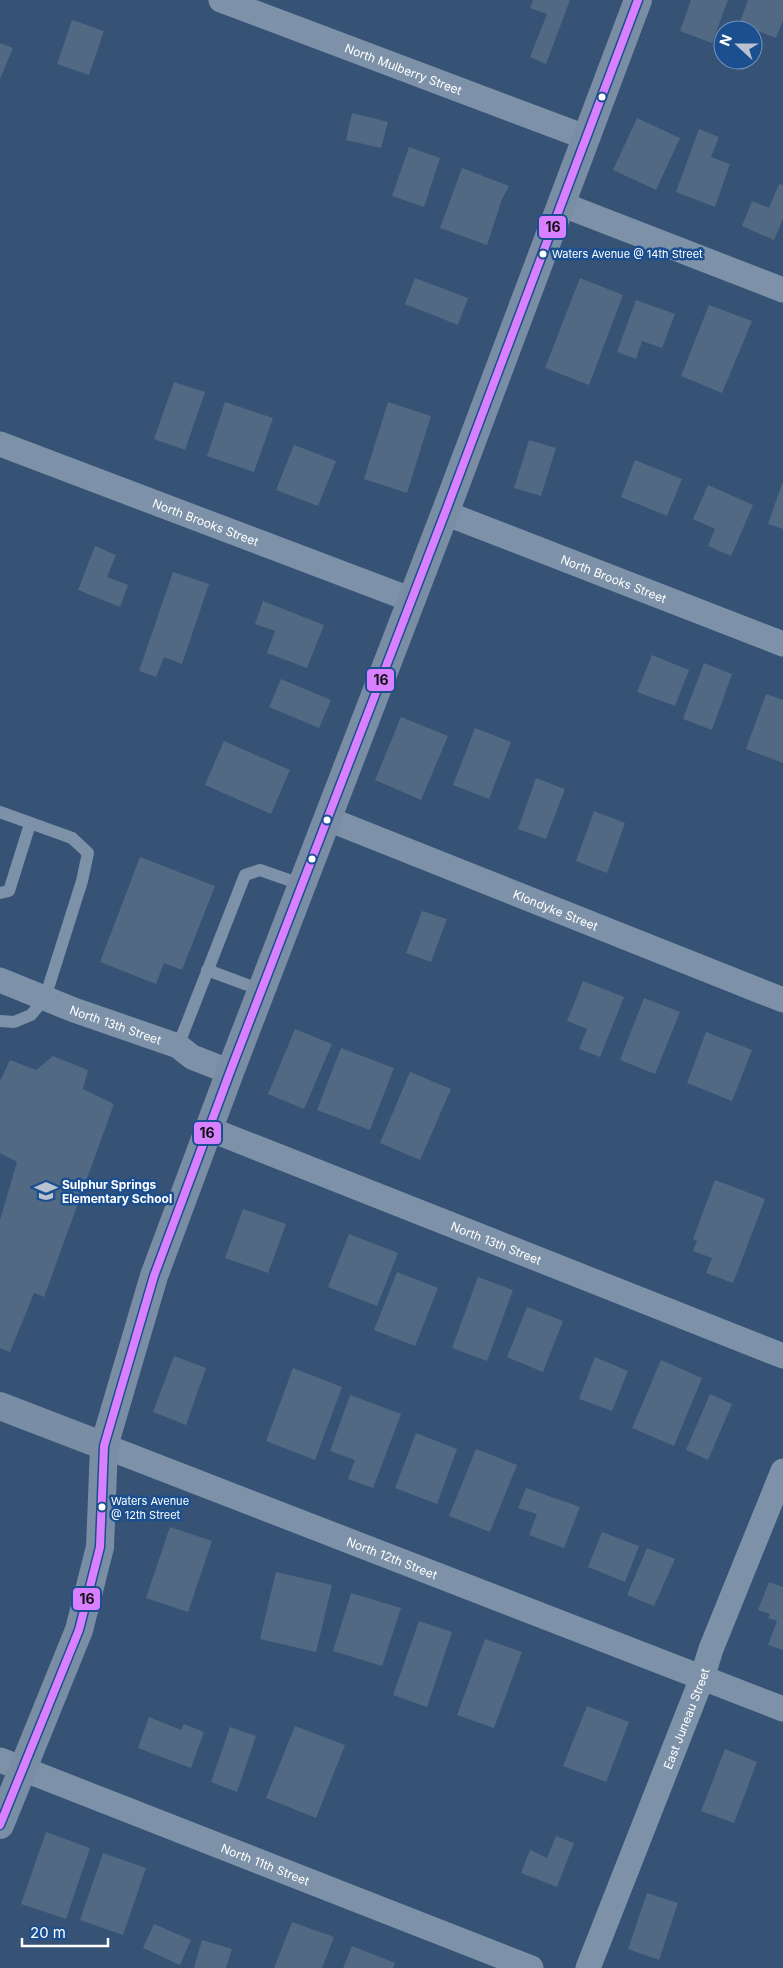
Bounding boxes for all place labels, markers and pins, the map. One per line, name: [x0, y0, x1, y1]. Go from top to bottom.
unlabelled marker: [597, 92, 607, 102]
place label: Waters Avenue @ 14th Street: [552, 247, 703, 261]
marker: Waters Avenue @ 14th Street: [538, 249, 548, 259]
unlabelled marker: [322, 815, 332, 825]
unlabelled marker: [307, 854, 317, 864]
place label: Sulphur Springs Elementary School: [62, 1177, 172, 1206]
school or university icon: Sulphur Springs Elementary School: [33, 1178, 59, 1204]
place label: Waters Avenue @ 12th Street: [111, 1494, 189, 1522]
marker: Waters Avenue @ 12th Street: [97, 1502, 107, 1512]

